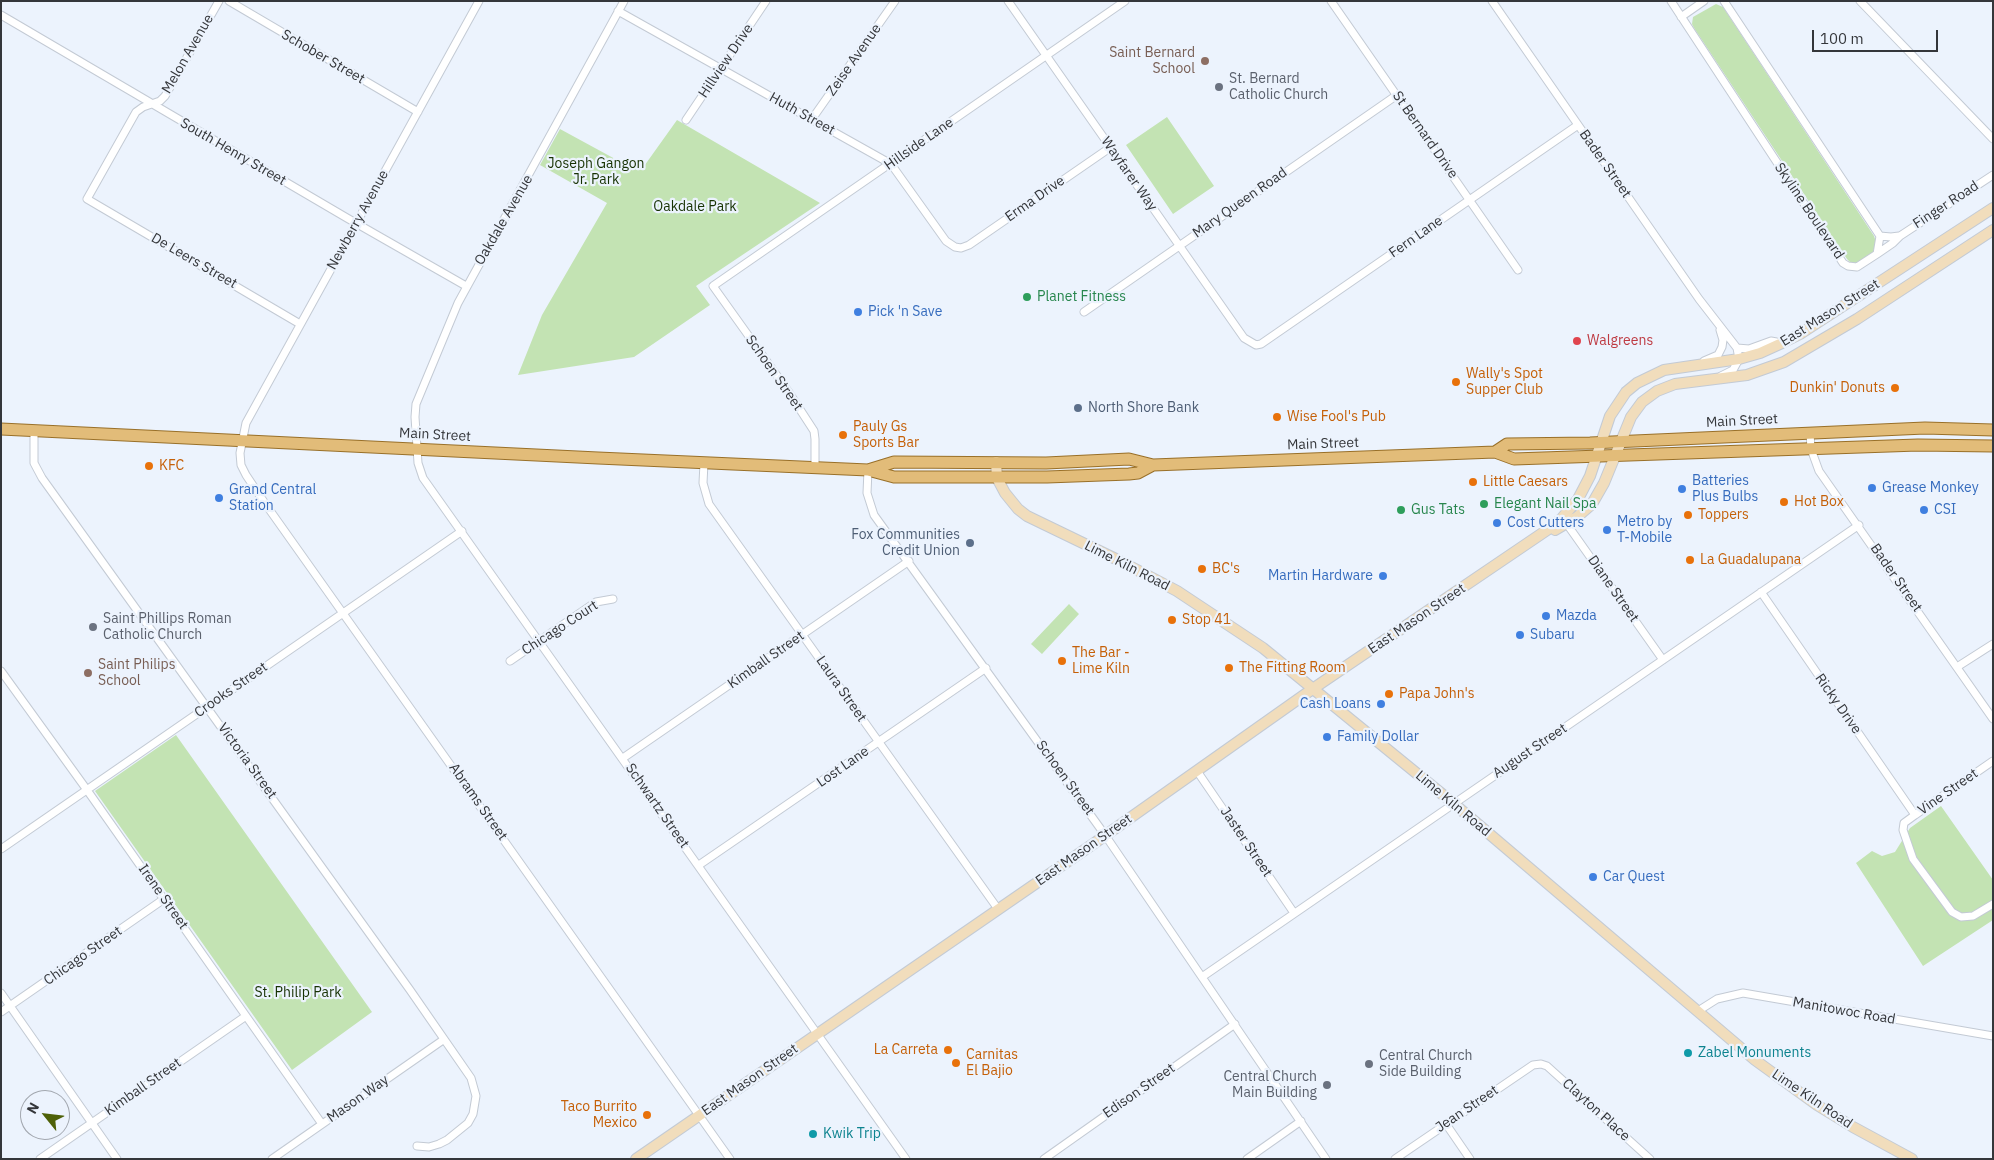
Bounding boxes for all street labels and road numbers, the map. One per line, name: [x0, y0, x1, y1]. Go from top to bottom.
street label: Melon Avenue: [159, 11, 217, 97]
street label: Hillview Drive: [695, 21, 757, 101]
street label: Zeise Avenue: [823, 21, 885, 99]
street label: Schober Street: [278, 26, 368, 88]
street label: St Bernard Drive: [1389, 88, 1461, 182]
street label: Huth Street: [766, 89, 838, 139]
street label: Hillside Lane: [881, 114, 957, 174]
street label: South Henry Street: [177, 115, 289, 189]
street label: Bader Street: [1575, 127, 1635, 201]
street label: Wayfarer Way: [1097, 134, 1161, 214]
street label: Skyline Boulevard: [1771, 160, 1847, 262]
street label: Mary Queen Road: [1190, 164, 1290, 242]
street label: Newberry Avenue: [324, 167, 392, 273]
street label: Oakdale Avenue: [471, 172, 537, 268]
street label: Erma Drive: [1002, 172, 1068, 226]
street label: Finger Road: [1910, 178, 1982, 232]
street label: Fern Lane: [1386, 212, 1446, 262]
street label: De Leers Street: [148, 230, 240, 292]
street label: East Mason Street: [1777, 276, 1883, 350]
street label: Schoen Street: [742, 332, 806, 414]
street label: Main Street: [1706, 411, 1778, 431]
street label: Main Street: [399, 425, 471, 445]
street label: Main Street: [1287, 434, 1359, 454]
street label: Lime Kiln Road: [1082, 537, 1172, 595]
street label: Bader Street: [1866, 541, 1926, 615]
street label: Diane Street: [1584, 552, 1642, 626]
street label: East Mason Street: [1365, 580, 1469, 658]
street label: Chicago Court: [519, 597, 601, 659]
street label: Kimball Street: [725, 627, 807, 693]
street label: Laura Street: [812, 653, 870, 725]
street label: Crooks Street: [191, 659, 271, 721]
street label: Ricky Drive: [1811, 671, 1865, 737]
street label: Victoria Street: [214, 720, 280, 802]
street label: August Street: [1490, 720, 1570, 782]
street label: Schoen Street: [1032, 737, 1098, 819]
street label: Lost Lane: [814, 743, 872, 791]
street label: Abrams Street: [445, 760, 511, 844]
street label: Schwartz Street: [622, 760, 692, 852]
street label: Vine Street: [1915, 765, 1981, 819]
street label: Lime Kiln Road: [1412, 768, 1494, 840]
street label: Jaster Street: [1216, 804, 1276, 880]
street label: East Mason Street: [1033, 811, 1135, 889]
street label: Irene Street: [134, 861, 192, 933]
street label: Chicago Street: [41, 923, 125, 989]
street label: Manitowoc Road: [1791, 994, 1897, 1028]
street label: East Mason Street: [699, 1041, 801, 1119]
street label: Kimball Street: [102, 1054, 184, 1120]
street label: Edison Street: [1100, 1060, 1178, 1122]
street label: Lime Kiln Road: [1769, 1066, 1855, 1132]
street label: Mason Way: [324, 1072, 392, 1126]
street label: Clayton Place: [1559, 1075, 1633, 1145]
street label: Jean Street: [1432, 1082, 1502, 1136]

